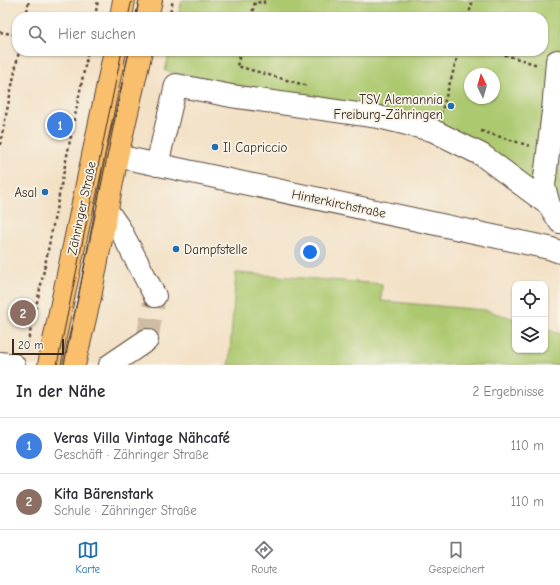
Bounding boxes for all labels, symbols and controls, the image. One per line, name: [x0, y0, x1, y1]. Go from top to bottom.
search box: [12, 12, 548, 56]
icon: search: [26, 23, 48, 45]
text: Hier suchen: [58, 25, 136, 43]
north arrow: [464, 68, 500, 104]
place label: TSV Alemannia Freiburg-Zähringen: [334, 92, 443, 122]
marker: TSV Alemannia Freiburg-Zähringen: [446, 101, 456, 111]
pin: 1: [47, 110, 73, 140]
place label: Il Capriccio: [223, 140, 287, 155]
marker: Il Capriccio: [210, 142, 220, 152]
street label: Zähringer Straße: [64, 159, 99, 256]
place label: Asal: [15, 185, 37, 200]
street label: Hinterkirchstraße: [290, 186, 388, 221]
marker: Asal: [40, 187, 50, 197]
place label: Dampfstelle: [184, 242, 248, 257]
your location: [300, 242, 320, 262]
marker: Dampfstelle: [171, 244, 181, 254]
map controls: [512, 281, 548, 353]
button: locate: [512, 281, 548, 317]
pin: 2: [10, 298, 36, 328]
button: layers: [512, 317, 548, 353]
scale bar: [12, 337, 64, 356]
text: 20 m: [18, 339, 43, 352]
text: In der Nähe: [16, 382, 105, 401]
text: 2 Ergebnisse: [472, 384, 544, 399]
text: Veras Villa Vintage Nähcafé: [54, 429, 230, 447]
text: 1: [26, 438, 32, 453]
text: 110 m: [511, 438, 544, 453]
text: Geschäft · Zähringer Straße: [54, 447, 209, 462]
text: Kita Bärenstark: [54, 485, 153, 503]
text: 2: [26, 494, 32, 509]
text: 110 m: [511, 494, 544, 509]
text: Schule · Zähringer Straße: [54, 503, 197, 518]
tab: Karte: [76, 539, 100, 576]
tab: Route: [251, 539, 277, 576]
tab: Gespeichert: [428, 539, 484, 576]

